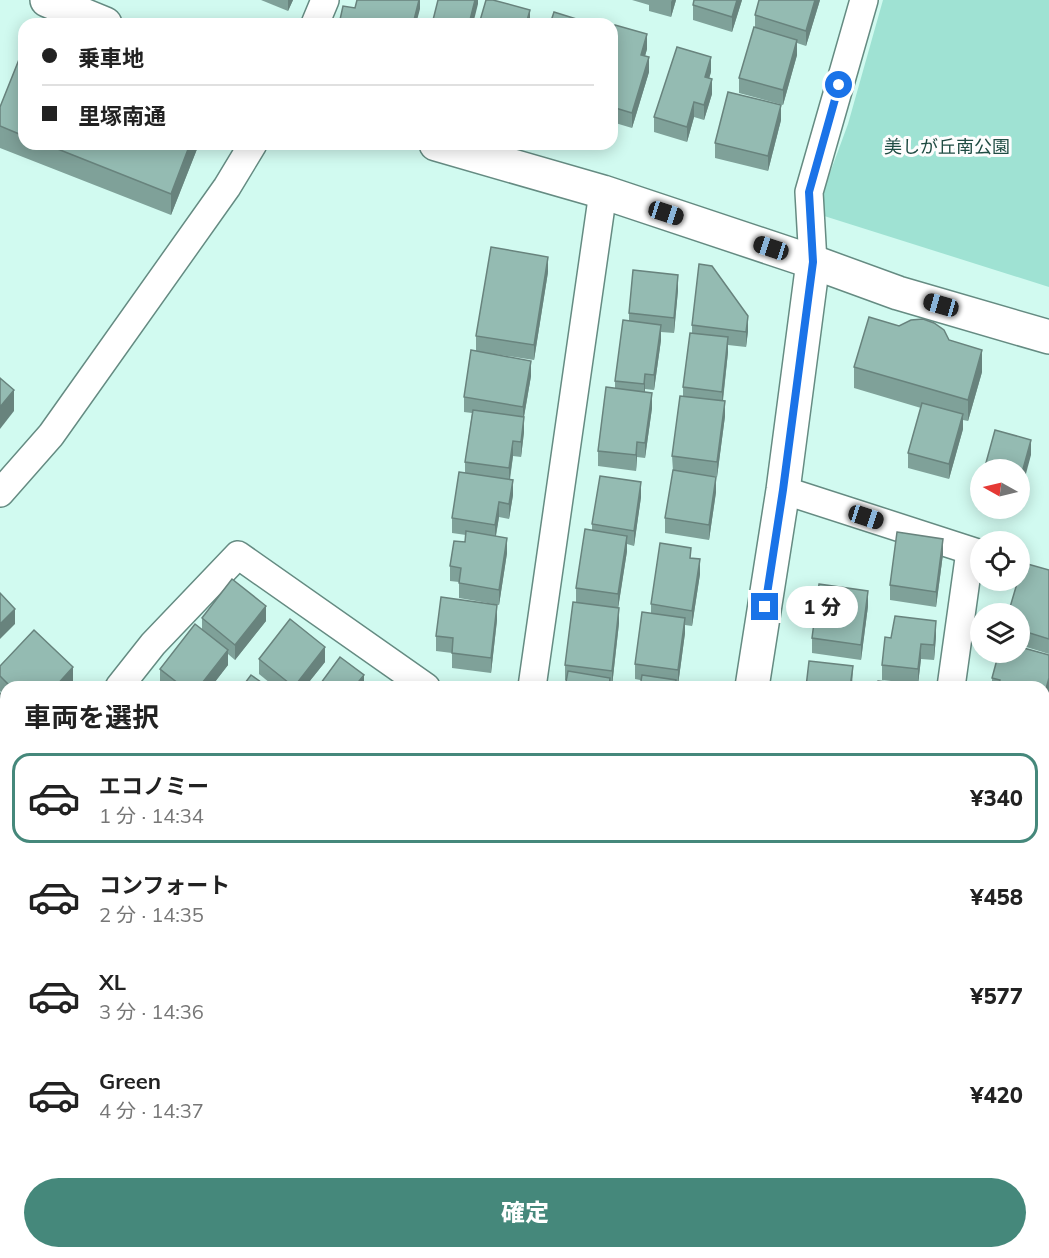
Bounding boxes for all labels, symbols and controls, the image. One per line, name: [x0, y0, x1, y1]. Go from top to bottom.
text: 乗車地: [78, 44, 144, 72]
route start: [825, 71, 852, 98]
text: 里塚南通: [78, 102, 166, 130]
park label: 美しが丘南公園: [884, 135, 1010, 158]
car: [646, 199, 686, 227]
car: [751, 234, 791, 262]
car: [921, 291, 961, 319]
north arrow: [970, 459, 1030, 519]
map controls: [970, 459, 1030, 663]
car: [846, 503, 886, 531]
button: locate: [970, 531, 1030, 591]
callout: 1 分: [786, 586, 858, 628]
route end: [751, 593, 778, 620]
text: 1 分: [803, 594, 841, 619]
button: layers: [970, 603, 1030, 663]
text: 車両を選択: [24, 700, 159, 734]
icon: car: [27, 771, 81, 825]
text: エコノミー: [99, 772, 209, 800]
text: ¥340: [970, 784, 1023, 812]
text: 1 分 · 14:34: [99, 803, 204, 828]
icon: car: [27, 870, 81, 924]
text: コンフォート: [99, 871, 230, 899]
text: ¥458: [970, 883, 1023, 911]
text: 2 分 · 14:35: [99, 902, 204, 927]
text: XL: [99, 968, 126, 996]
icon: car: [27, 969, 81, 1023]
text: ¥577: [970, 982, 1023, 1010]
text: 3 分 · 14:36: [99, 999, 204, 1024]
text: Green: [99, 1067, 161, 1095]
icon: car: [27, 1068, 81, 1122]
text: ¥420: [970, 1081, 1023, 1109]
text: 4 分 · 14:37: [99, 1098, 204, 1123]
button: 確定: [24, 1178, 1026, 1247]

